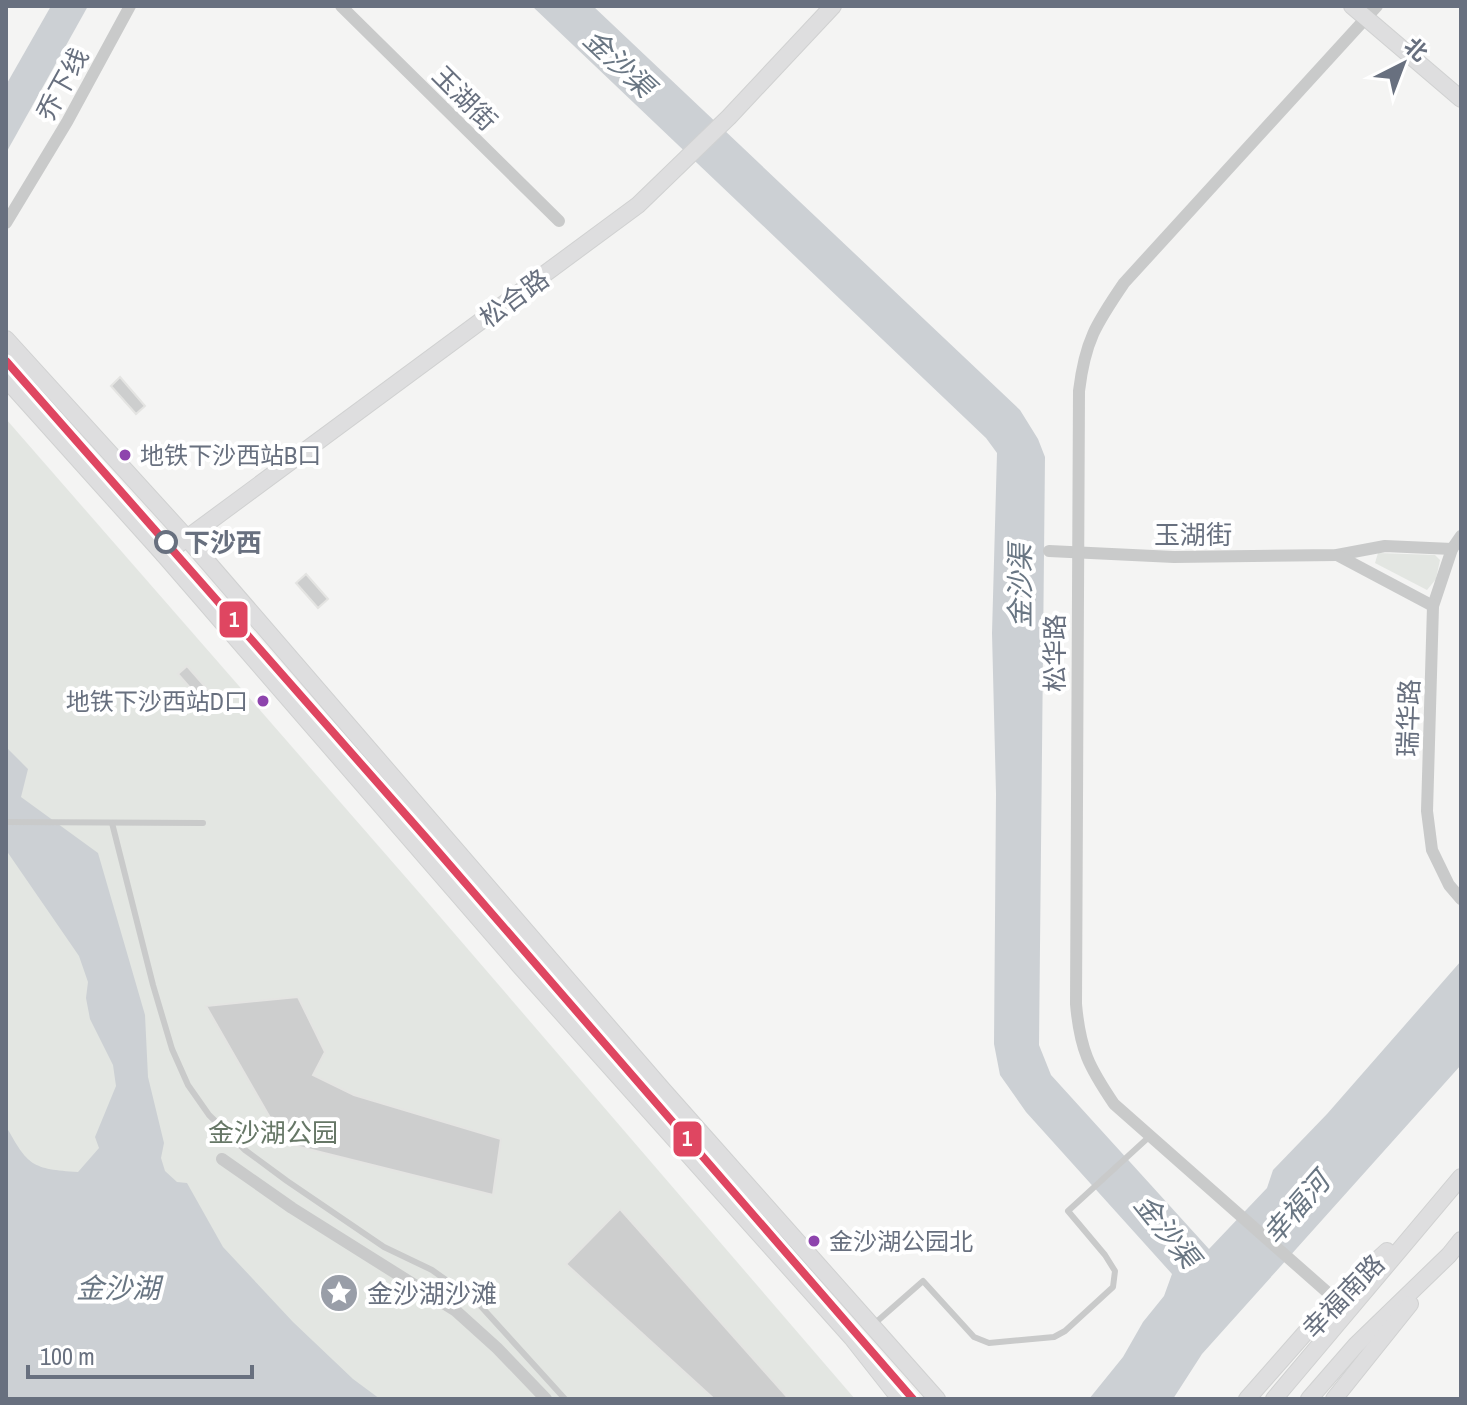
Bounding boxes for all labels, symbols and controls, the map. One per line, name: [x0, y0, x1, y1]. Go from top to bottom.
water label: 金沙渠: [575, 20, 666, 108]
north arrow: [1363, 24, 1443, 104]
text: 北: [1398, 31, 1435, 68]
street label: 乔下线: [28, 41, 96, 127]
street label: 玉湖街: [425, 58, 505, 138]
street label: 松合路: [472, 261, 556, 335]
place label: 地铁下沙西站B口: [140, 439, 321, 471]
marker: 地铁下沙西站B口: [117, 447, 133, 463]
street label: 玉湖街: [1154, 517, 1232, 552]
place label: 下沙西: [184, 525, 262, 560]
marker: 下沙西: [155, 531, 177, 553]
water label: 金沙渠: [1001, 540, 1039, 628]
line badge: 1: [218, 600, 249, 639]
text: 1: [229, 604, 240, 634]
street label: 松华路: [1037, 614, 1072, 692]
street label: 瑞华路: [1389, 678, 1427, 758]
place label: 地铁下沙西站D口: [66, 685, 248, 717]
marker: 地铁下沙西站D口: [255, 693, 271, 709]
park label: 金沙湖公园: [208, 1115, 338, 1150]
line badge: 1: [672, 1120, 703, 1158]
text: 1: [682, 1123, 693, 1153]
water label: 幸福河: [1254, 1160, 1341, 1252]
water label: 金沙渠: [1126, 1186, 1211, 1279]
place label: 金沙湖公园北: [829, 1225, 973, 1257]
marker: 金沙湖公园北: [806, 1233, 822, 1249]
street label: 幸福南路: [1294, 1246, 1392, 1346]
water label: 金沙湖: [76, 1269, 164, 1307]
place icon: 金沙湖沙滩: [318, 1272, 360, 1314]
place label: 金沙湖沙滩: [367, 1276, 497, 1311]
scale bar: [28, 1329, 252, 1379]
text: 100 m: [40, 1340, 95, 1372]

